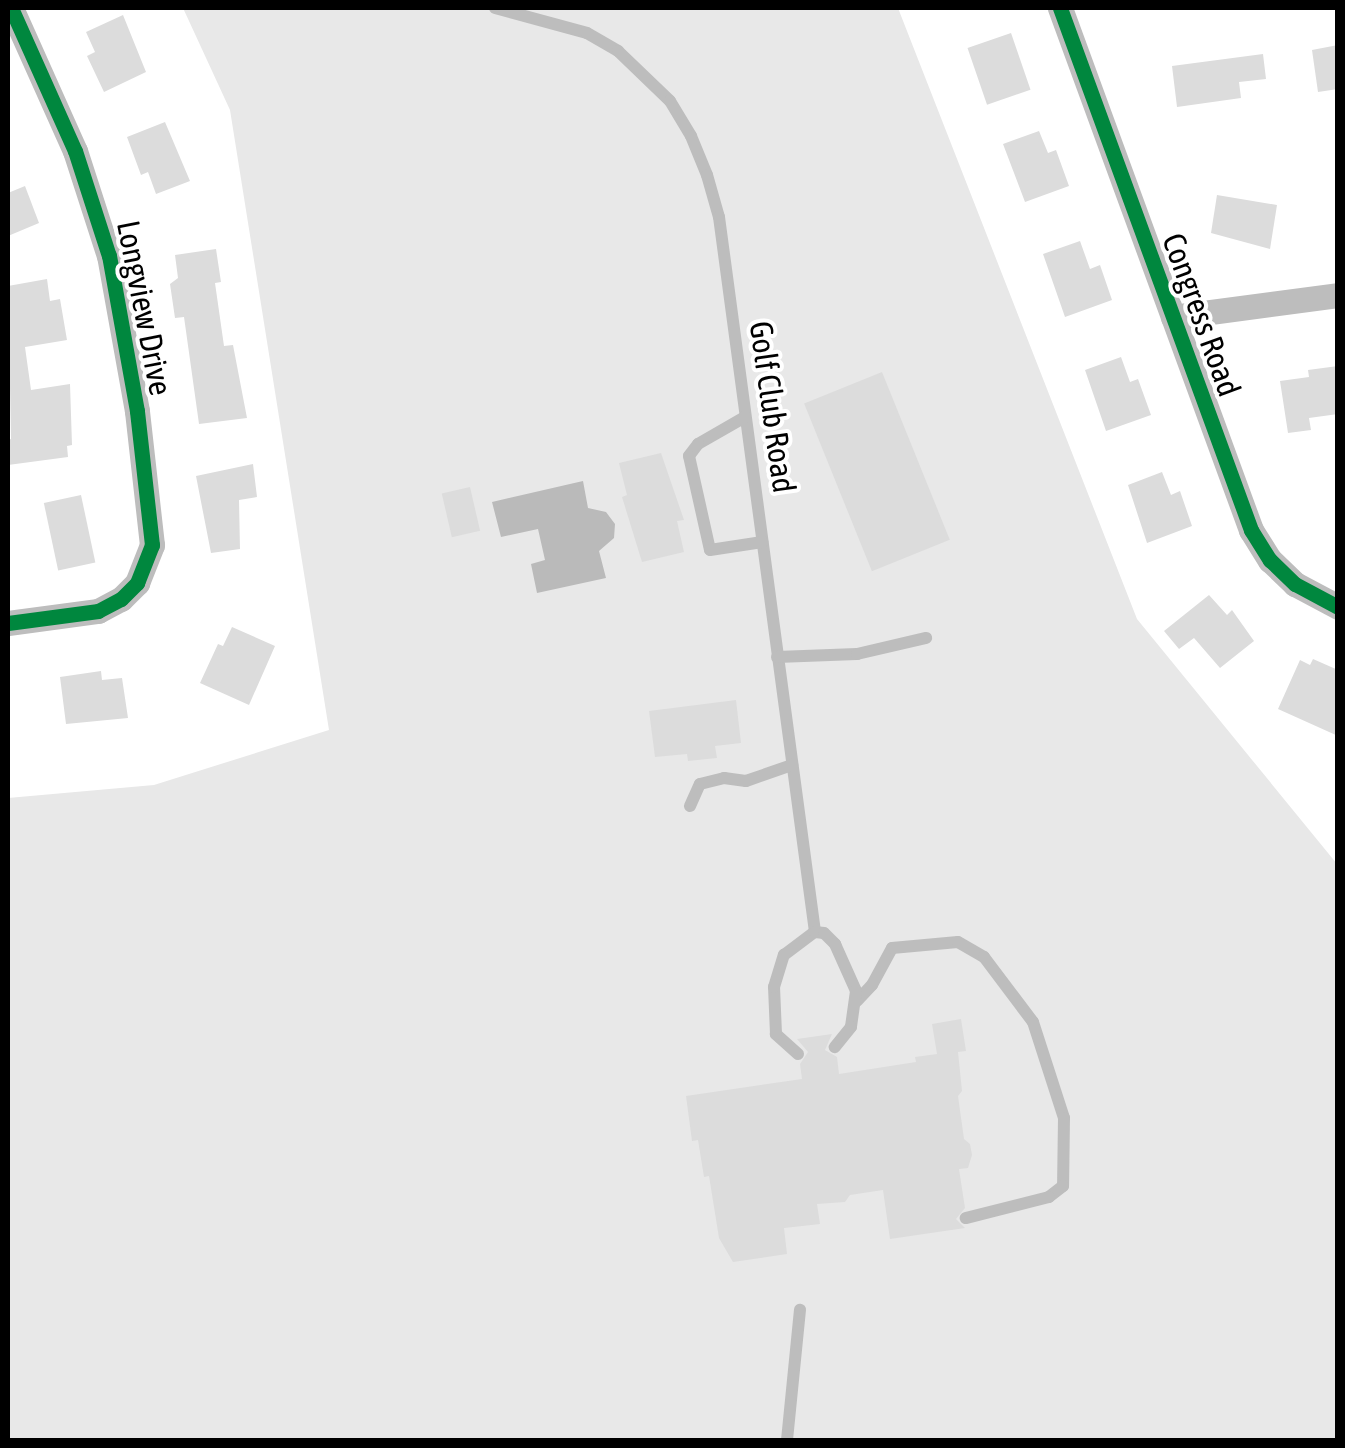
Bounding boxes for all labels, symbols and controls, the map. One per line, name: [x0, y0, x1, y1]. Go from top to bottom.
street label: Longview Drive: [108, 217, 180, 399]
street label: Congress Road: [1154, 228, 1248, 402]
street label: Golf Club Road: [741, 319, 803, 495]

